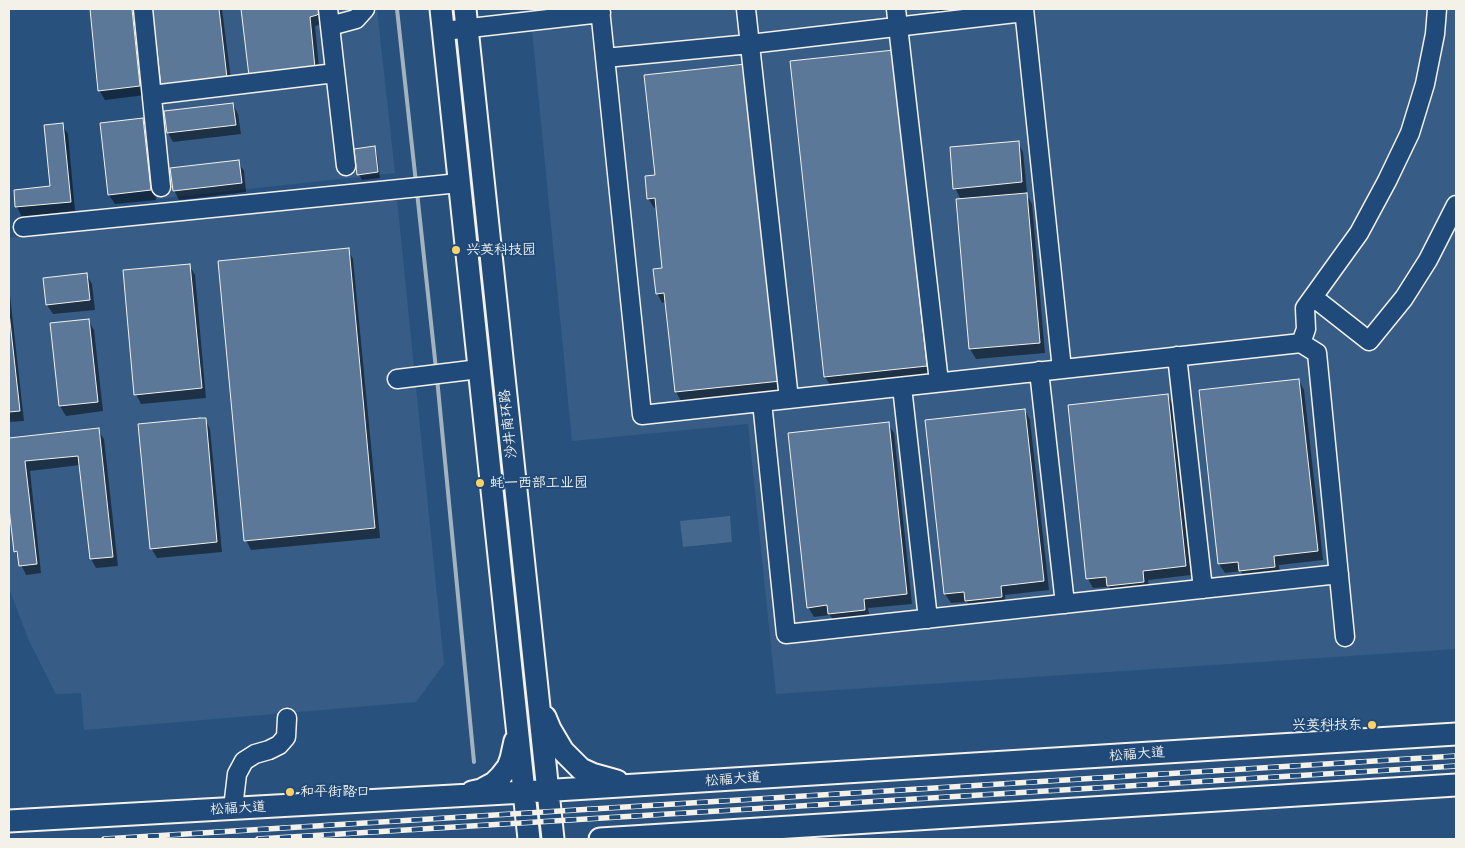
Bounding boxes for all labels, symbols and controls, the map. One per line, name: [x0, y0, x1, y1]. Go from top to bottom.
place label: 兴英科技园: [466, 242, 536, 258]
marker: 兴英科技园: [450, 244, 462, 256]
street label: 沙井南环路: [496, 388, 520, 460]
place label: 蚝一西部工业园: [490, 475, 588, 491]
marker: 蚝一西部工业园: [474, 477, 486, 489]
place label: 兴英科技东: [1292, 717, 1362, 733]
marker: 兴英科技东: [1366, 719, 1378, 731]
street label: 松福大道: [1108, 744, 1166, 764]
street label: 松福大道: [704, 769, 762, 789]
place label: 和平街路口: [300, 784, 370, 800]
marker: 和平街路口: [284, 786, 296, 798]
street label: 松福大道: [210, 798, 266, 818]

